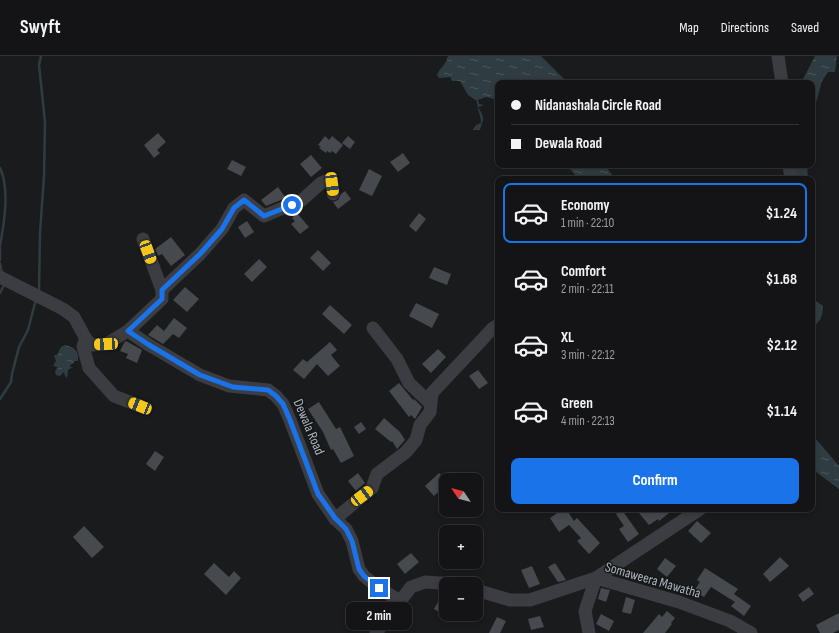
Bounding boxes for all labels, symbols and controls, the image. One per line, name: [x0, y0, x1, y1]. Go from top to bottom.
text: Swyft: [20, 16, 61, 39]
text: Map: [679, 19, 699, 36]
text: Directions: [721, 19, 769, 36]
text: Saved: [791, 19, 819, 36]
text: Nidanashala Circle Road: [535, 96, 661, 115]
text: Dewala Road: [535, 134, 602, 153]
car: [325, 171, 339, 197]
icon: car: [513, 195, 549, 231]
route start: [283, 196, 301, 214]
text: Economy: [561, 196, 610, 215]
text: $1.24: [766, 204, 797, 223]
text: 1 min · 22:10: [561, 215, 614, 231]
car: [138, 239, 158, 265]
icon: car: [513, 261, 549, 297]
text: Comfort: [561, 262, 606, 281]
text: $1.68: [766, 270, 797, 289]
text: 2 min · 22:11: [561, 281, 614, 297]
icon: car: [513, 327, 549, 363]
text: XL: [561, 328, 574, 347]
text: $2.12: [767, 336, 797, 355]
car: [94, 337, 118, 351]
text: 3 min · 22:12: [561, 347, 615, 363]
icon: car: [513, 393, 549, 429]
text: Green: [561, 394, 593, 413]
car: [127, 396, 153, 416]
street label: Dewala Road: [290, 396, 328, 458]
text: $1.14: [767, 402, 797, 421]
text: 4 min · 22:13: [561, 413, 615, 429]
button: Confirm: [511, 458, 799, 504]
north arrow: [439, 473, 483, 517]
map controls: [439, 473, 483, 621]
car: [349, 484, 375, 508]
button: +: [439, 525, 483, 569]
street label: Somaweera Mawatha: [603, 558, 703, 602]
button: −: [439, 577, 483, 621]
route end: [370, 579, 388, 597]
callout: 2 min: [346, 602, 412, 630]
text: 2 min: [367, 608, 391, 624]

